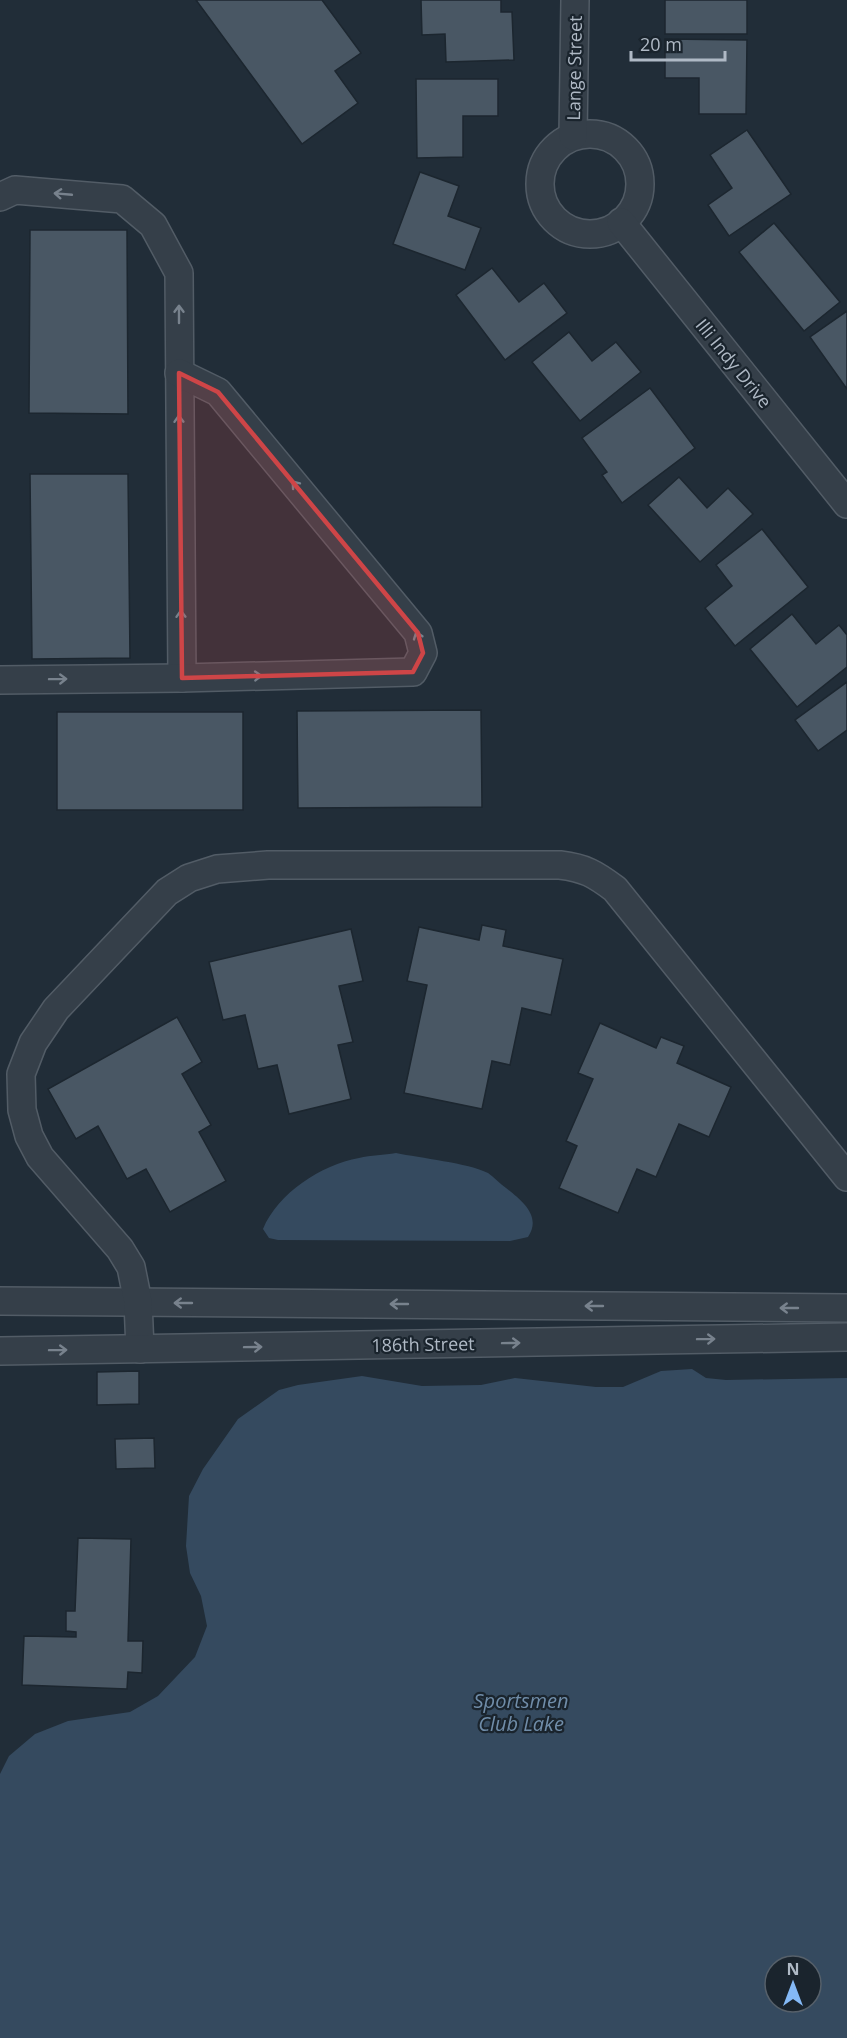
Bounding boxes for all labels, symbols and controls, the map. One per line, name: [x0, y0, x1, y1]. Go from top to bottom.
street label: Lange Street: [561, 15, 587, 121]
scale bar: [631, 24, 726, 62]
text: 20 m: [640, 32, 682, 56]
one-way arrow: [54, 188, 73, 199]
one-way arrow: [173, 305, 185, 325]
street label: Illi Indy Drive: [691, 313, 777, 413]
one-way arrow: [173, 415, 185, 435]
one-way arrow: [291, 481, 305, 496]
one-way arrow: [175, 610, 187, 630]
one-way arrow: [413, 631, 424, 650]
one-way arrow: [243, 670, 263, 682]
one-way arrow: [48, 673, 68, 685]
one-way arrow: [173, 1297, 193, 1309]
one-way arrow: [389, 1299, 409, 1310]
one-way arrow: [584, 1300, 604, 1312]
one-way arrow: [779, 1302, 799, 1314]
street label: 186th Street: [371, 1331, 475, 1357]
one-way arrow: [696, 1334, 716, 1345]
one-way arrow: [501, 1337, 521, 1348]
one-way arrow: [243, 1341, 263, 1353]
one-way arrow: [48, 1344, 68, 1356]
water label: Sportsmen Club Lake: [474, 1687, 568, 1737]
north arrow: [763, 1954, 823, 2014]
text: N: [786, 1958, 800, 1980]

